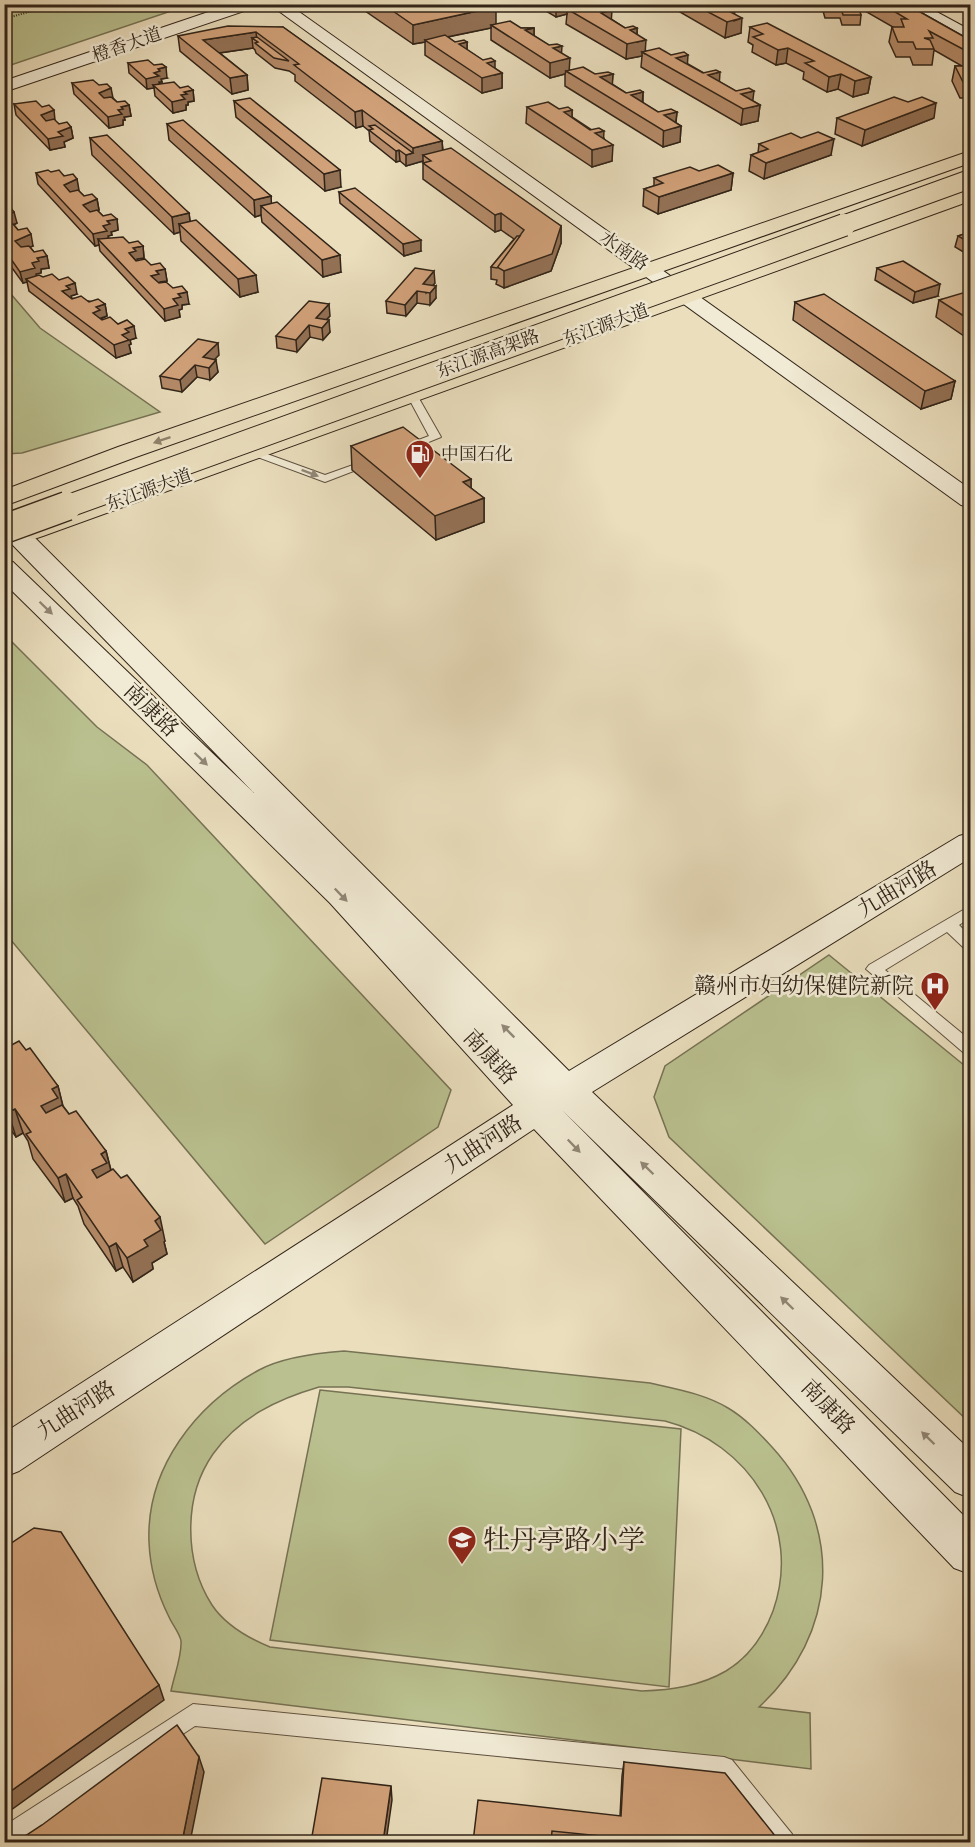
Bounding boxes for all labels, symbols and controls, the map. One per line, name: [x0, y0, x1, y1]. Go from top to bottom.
street label: 橙香大道: [89, 21, 165, 69]
street label: 水南路: [595, 225, 653, 277]
street label: 东江源大道: [559, 298, 653, 352]
street label: 东江源高架路: [433, 324, 543, 384]
one-way arrow: [153, 435, 171, 445]
fuel station icon: 中国石化: [404, 438, 436, 480]
place label: 中国石化: [441, 442, 513, 467]
street label: 东江源大道: [102, 463, 196, 517]
one-way arrow: [301, 469, 319, 479]
one-way arrow: [39, 601, 53, 615]
street label: 南康路: [117, 676, 185, 744]
one-way arrow: [194, 752, 209, 766]
street label: 九曲河路: [852, 853, 942, 925]
one-way arrow: [334, 888, 348, 903]
hospital icon: 赣州市妇幼保健院新院: [919, 970, 951, 1012]
place label: 赣州市妇幼保健院新院: [694, 971, 914, 1001]
street label: 南康路: [457, 1023, 523, 1091]
one-way arrow: [501, 1025, 515, 1039]
street label: 九曲河路: [438, 1107, 528, 1181]
one-way arrow: [566, 1138, 580, 1152]
one-way arrow: [639, 1161, 654, 1175]
one-way arrow: [780, 1296, 795, 1310]
street label: 九曲河路: [31, 1373, 121, 1447]
street label: 南康路: [794, 1373, 862, 1441]
one-way arrow: [921, 1431, 936, 1445]
place label: 牡丹亭路小学: [483, 1522, 645, 1559]
school or university icon: 牡丹亭路小学: [446, 1524, 478, 1566]

